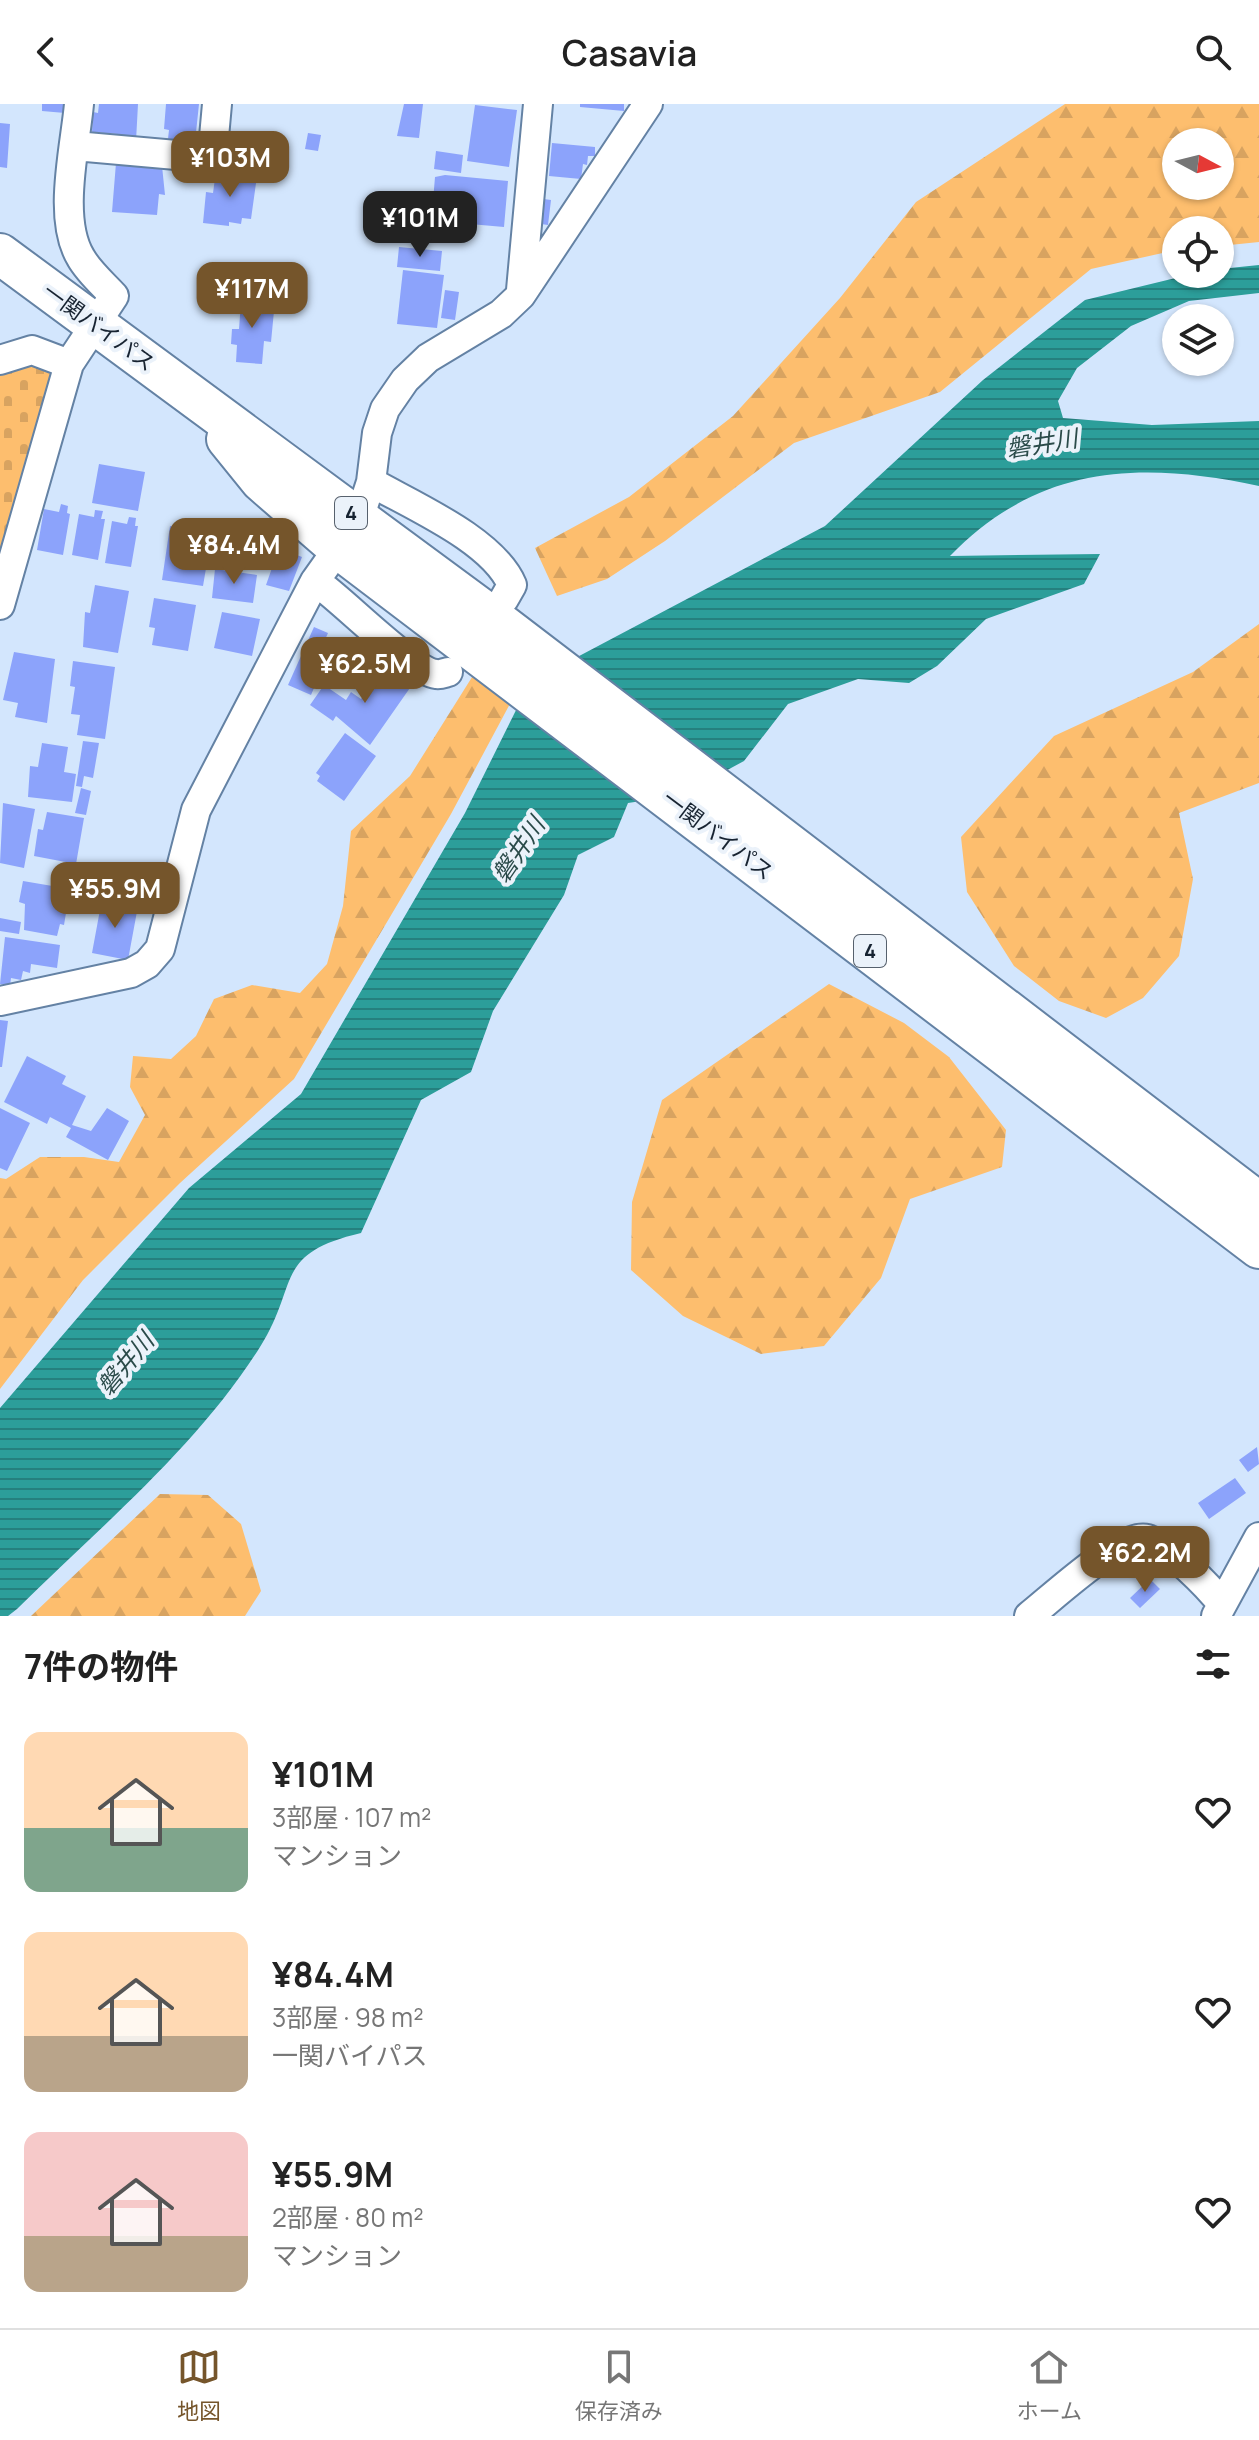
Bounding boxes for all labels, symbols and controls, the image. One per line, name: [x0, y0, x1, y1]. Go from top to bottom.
text: Casavia: [562, 28, 697, 77]
icon: back: [24, 30, 68, 74]
icon: search: [1191, 30, 1235, 74]
north arrow: [1162, 128, 1234, 200]
map controls: [1162, 128, 1234, 376]
pin: ¥103M: [174, 131, 286, 199]
text: ¥103M: [189, 139, 271, 175]
pin: ¥101M: [364, 191, 476, 259]
text: ¥101M: [381, 199, 459, 235]
button: locate: [1162, 216, 1234, 288]
pin: ¥117M: [196, 262, 308, 330]
text: ¥117M: [215, 270, 289, 306]
street label: 一関バイパス: [37, 276, 161, 378]
button: layers: [1162, 304, 1234, 376]
water label: 磐井川: [1004, 420, 1083, 464]
road number: 4: [335, 497, 367, 529]
pin: ¥84.4M: [169, 518, 299, 586]
text: ¥84.4M: [187, 526, 281, 562]
pin: ¥62.5M: [300, 637, 430, 705]
text: ¥62.5M: [319, 645, 411, 681]
street label: 一関バイパス: [656, 783, 780, 887]
water label: 磐井川: [484, 808, 553, 888]
pin: ¥55.9M: [50, 862, 180, 930]
text: ¥55.9M: [69, 870, 161, 906]
road number: 4: [854, 935, 886, 967]
water label: 磐井川: [89, 1323, 163, 1401]
pin: ¥62.2M: [1080, 1526, 1210, 1594]
text: ¥62.2M: [1098, 1534, 1192, 1570]
icon: filters: [1191, 1642, 1235, 1686]
text: 7件の物件: [24, 1643, 178, 1689]
text: ¥101M: [272, 1751, 374, 1797]
icon: home: [88, 1764, 184, 1860]
icon: heart: [1191, 1790, 1235, 1834]
text: 3部屋 · 107 m²: [272, 1799, 431, 1835]
text: マンション: [272, 1837, 402, 1873]
text: ¥84.4M: [272, 1951, 394, 1997]
icon: home: [88, 1964, 184, 2060]
icon: heart: [1191, 1990, 1235, 2034]
text: 3部屋 · 98 m²: [272, 1999, 424, 2035]
text: 一関バイパス: [272, 2037, 427, 2073]
text: ¥55.9M: [272, 2151, 393, 2197]
icon: home: [88, 2164, 184, 2260]
icon: heart: [1191, 2190, 1235, 2234]
text: 2部屋 · 80 m²: [272, 2199, 424, 2235]
text: マンション: [272, 2237, 402, 2273]
tab: 地図: [177, 2345, 221, 2426]
tab: 保存済み: [575, 2345, 663, 2426]
tab: ホーム: [1017, 2345, 1082, 2426]

